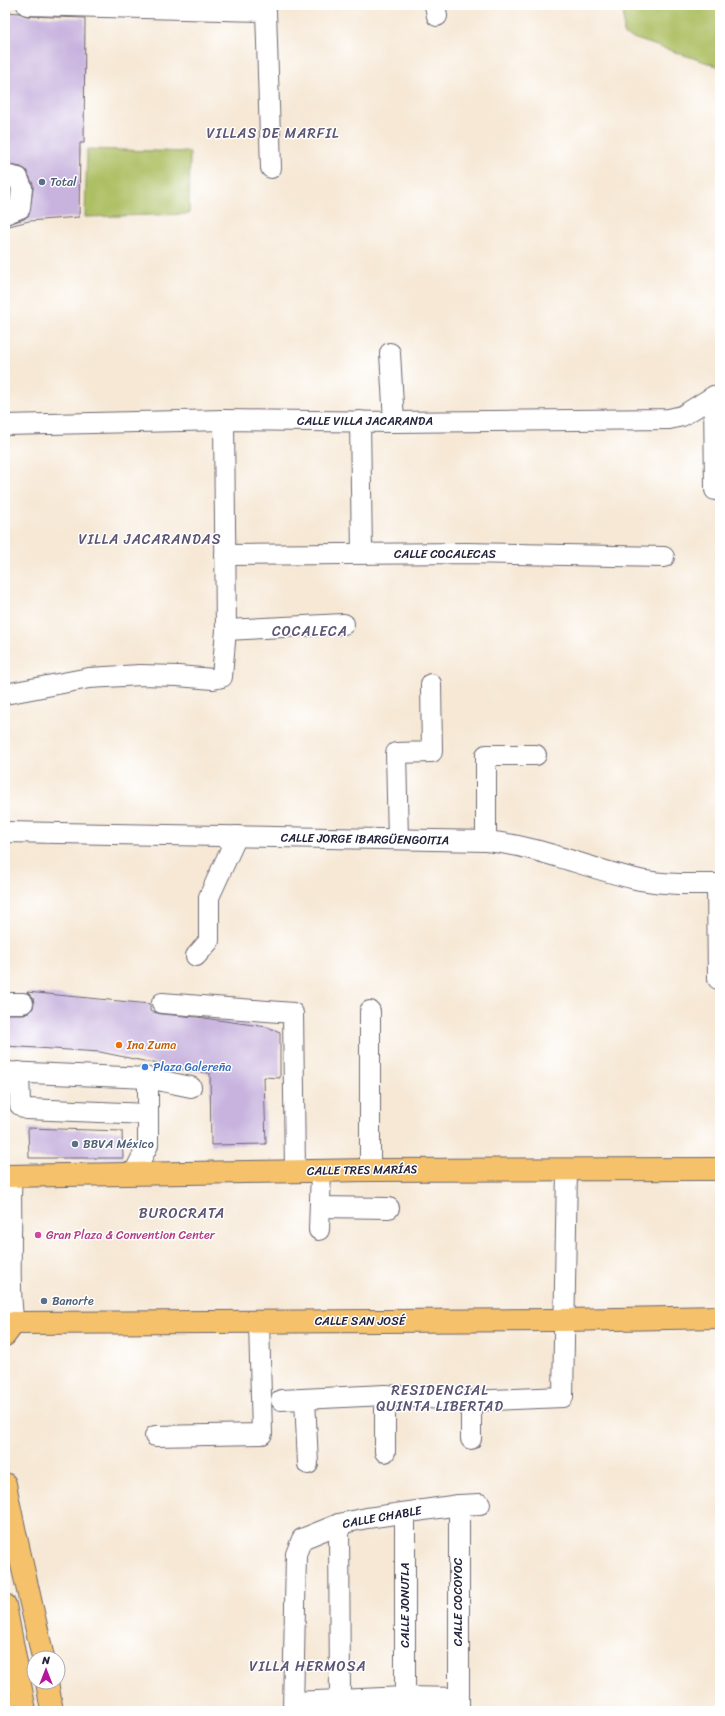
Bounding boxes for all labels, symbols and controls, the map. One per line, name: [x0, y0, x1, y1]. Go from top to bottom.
district label: VILLAS DE MARFIL: [207, 121, 339, 146]
place label: Total: [50, 171, 77, 193]
marker: Total: [37, 177, 47, 187]
street label: CALLE VILLA JACARANDA: [297, 410, 433, 432]
district label: VILLA JACARANDAS: [78, 527, 222, 552]
street label: CALLE COCALECAS: [394, 543, 496, 565]
district label: COCALECA: [272, 619, 348, 644]
street label: CALLE JORGE IBARGÜENGOITIA: [281, 827, 450, 851]
place label: Ina Zuma: [126, 1034, 176, 1056]
marker: Ina Zuma: [114, 1040, 124, 1050]
place label: Plaza Galereña: [153, 1056, 231, 1078]
marker: Plaza Galereña: [140, 1062, 150, 1072]
place label: BBVA México: [83, 1133, 154, 1155]
marker: BBVA México: [70, 1139, 80, 1149]
street label: CALLE TRES MARÍAS: [307, 1158, 418, 1182]
district label: BUROCRATA: [139, 1201, 225, 1226]
place label: Gran Plaza & Convention Center: [46, 1224, 216, 1246]
marker: Gran Plaza & Convention Center: [33, 1230, 43, 1240]
place label: Banorte: [52, 1290, 94, 1312]
marker: Banorte: [39, 1296, 49, 1306]
street label: CALLE SAN JOSÉ: [315, 1310, 407, 1332]
district label: RESIDENCIAL QUINTA LIBERTAD: [376, 1378, 504, 1419]
street label: CALLE CHABLE: [341, 1499, 425, 1535]
street label: CALLE COCOYOC: [447, 1557, 469, 1646]
street label: CALLE JONUTLA: [394, 1562, 416, 1648]
north arrow: [26, 1650, 66, 1690]
text: N: [41, 1651, 50, 1670]
district label: VILLA HERMOSA: [249, 1654, 367, 1679]

